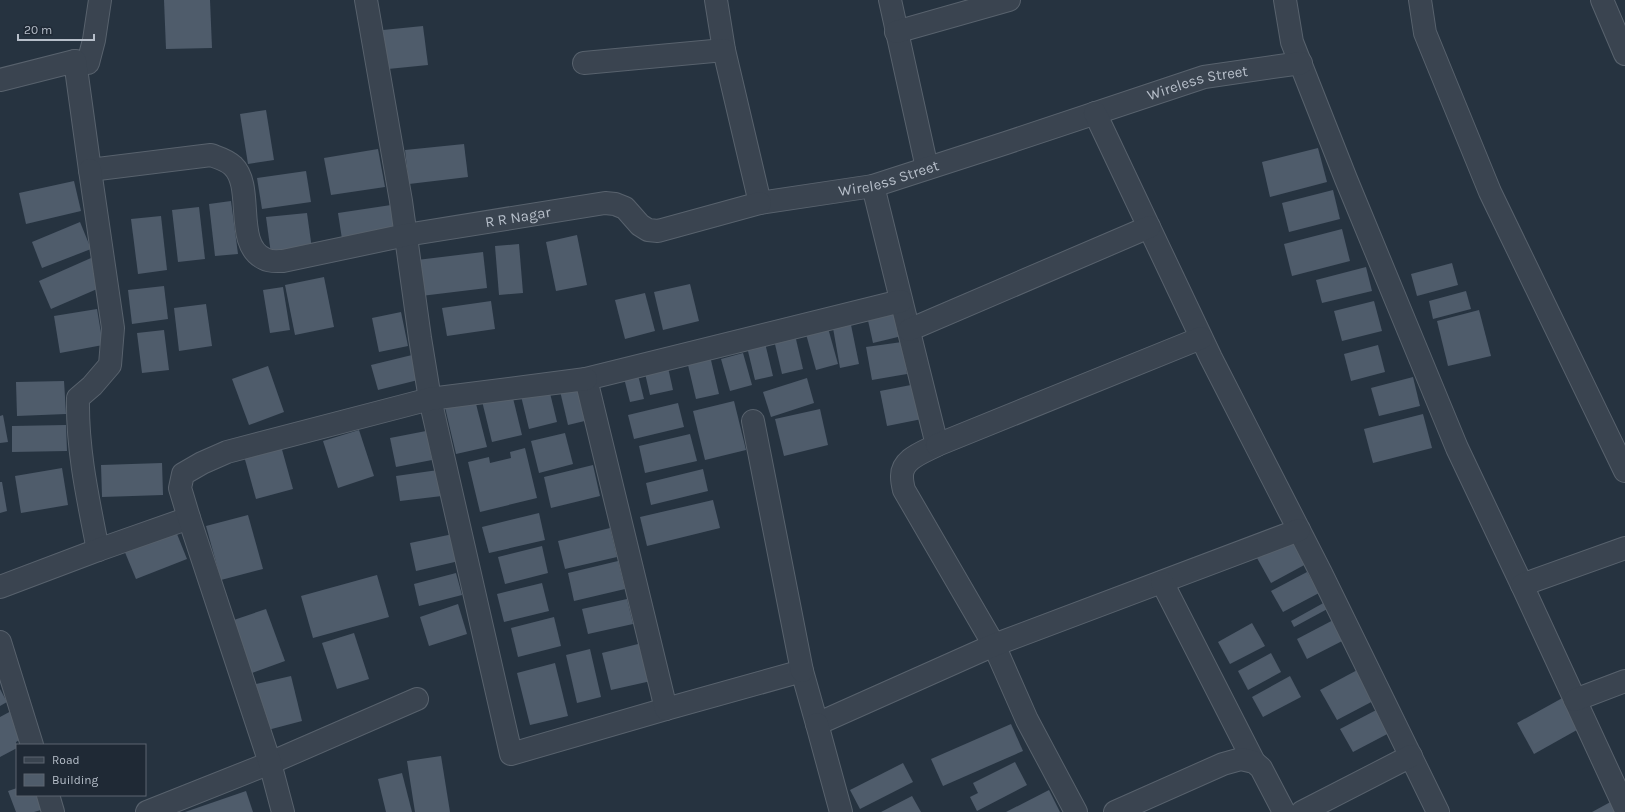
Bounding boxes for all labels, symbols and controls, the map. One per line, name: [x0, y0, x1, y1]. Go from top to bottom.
scale bar: [18, 16, 94, 42]
text: 20 m: [24, 23, 52, 37]
street label: Wireless Street: [1145, 62, 1249, 104]
street label: Wireless Street: [837, 156, 941, 200]
street label: R R Nagar: [484, 203, 553, 231]
legend: [16, 744, 146, 796]
text: Road: [52, 753, 80, 767]
text: Building: [52, 773, 99, 787]

